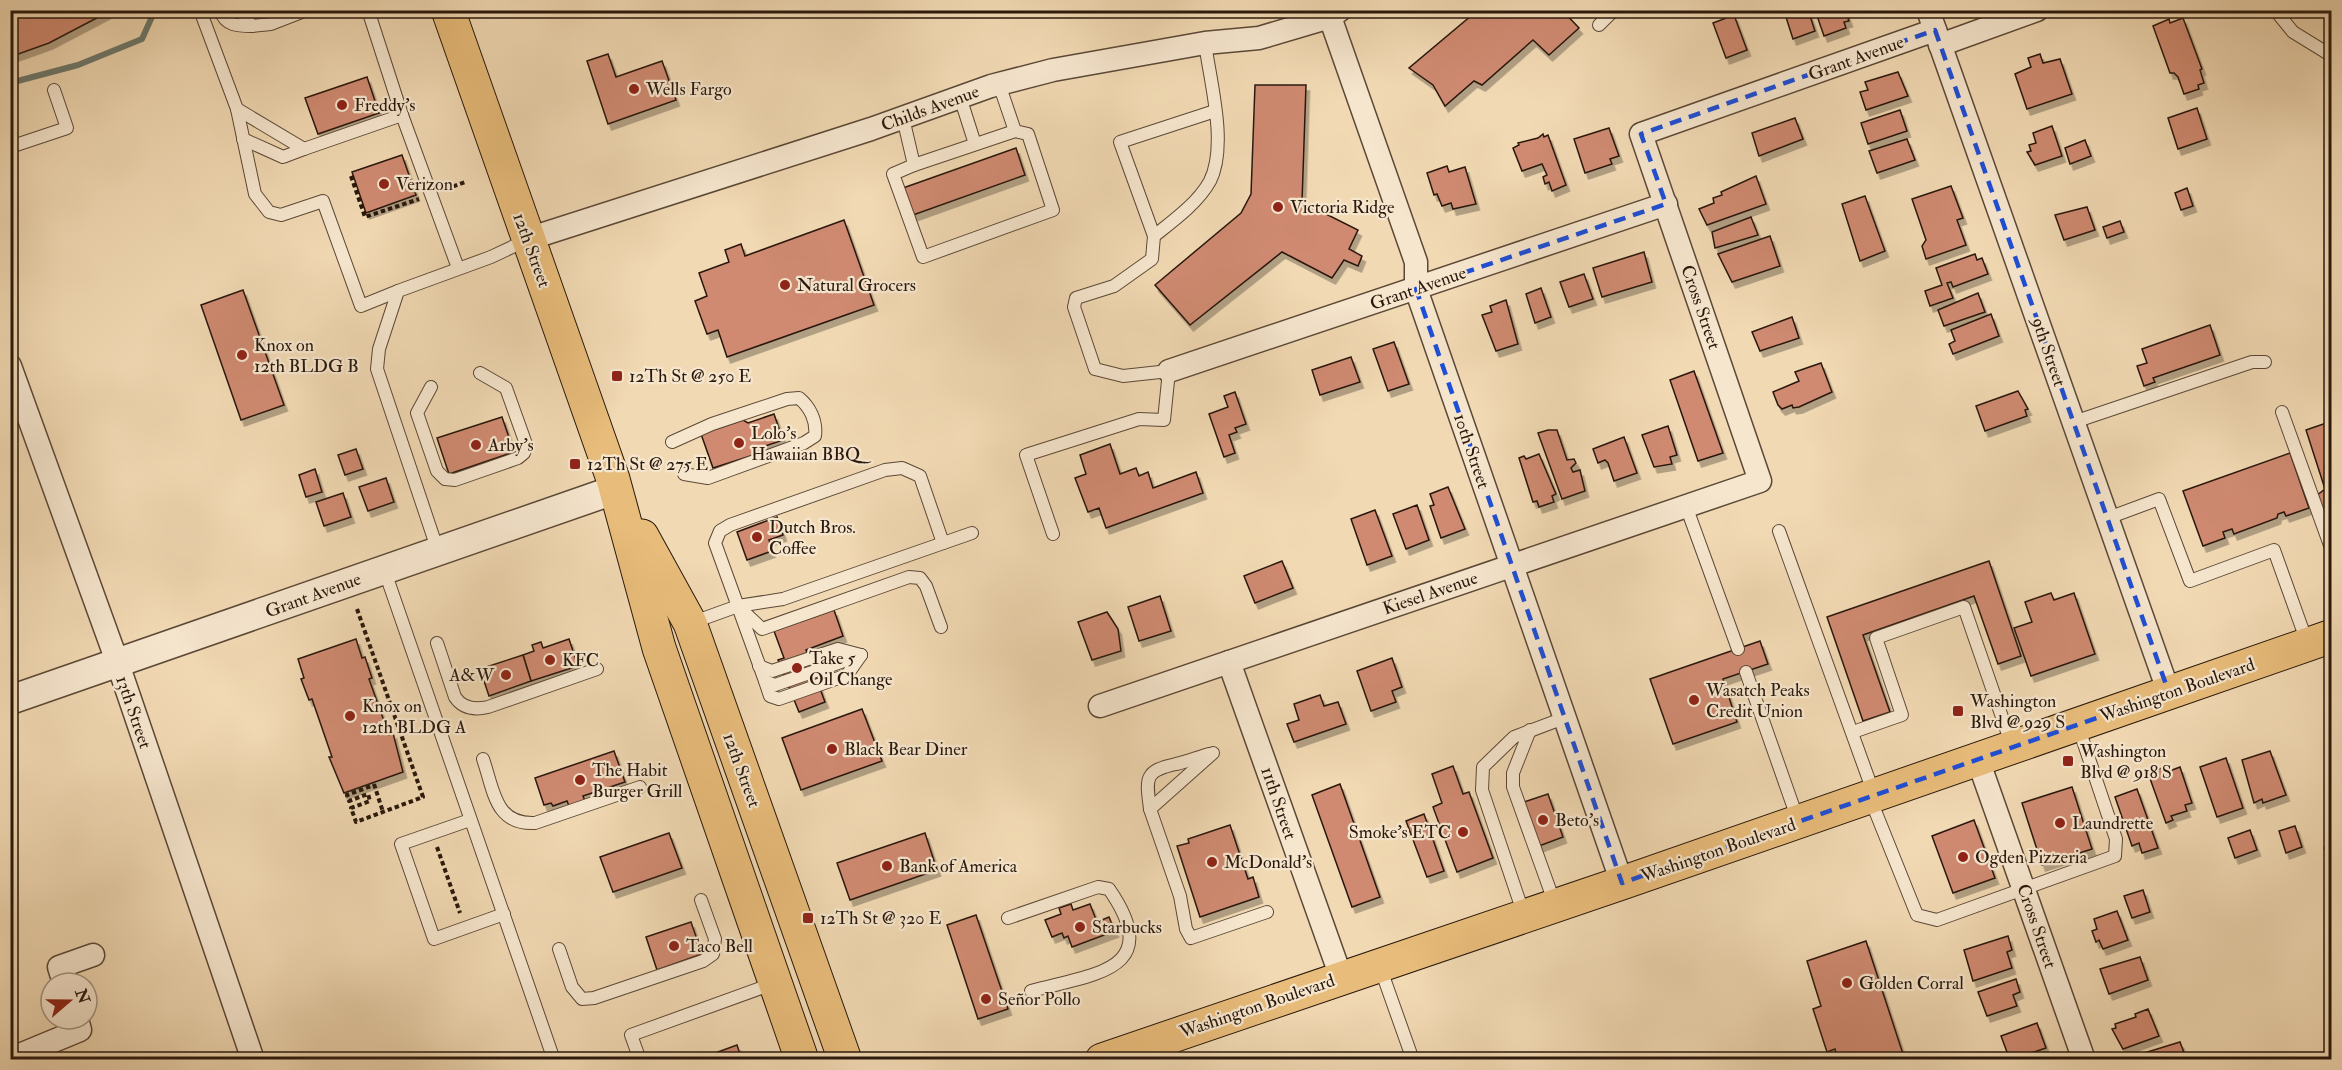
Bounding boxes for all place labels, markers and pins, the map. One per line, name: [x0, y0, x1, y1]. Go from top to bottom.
place label: Wells Fargo: [645, 78, 732, 101]
marker: Wells Fargo: [627, 82, 641, 96]
place label: Freddy's: [354, 94, 416, 117]
marker: Freddy's: [335, 98, 349, 112]
place label: Verizon: [396, 173, 453, 196]
marker: Verizon: [377, 177, 391, 191]
place label: Victoria Ridge: [1290, 196, 1395, 219]
marker: Victoria Ridge: [1271, 200, 1285, 214]
place label: Natural Grocers: [797, 274, 916, 297]
marker: Natural Grocers: [778, 278, 792, 292]
place label: Knox on 12th BLDG B: [254, 334, 359, 378]
marker: Knox on 12th BLDG B: [235, 348, 249, 362]
place label: 12Th St @ 250 E: [629, 365, 751, 388]
marker: 12Th St @ 250 E: [610, 369, 624, 383]
place label: Lolo's Hawaiian BBQ: [751, 422, 872, 466]
place label: Arby's: [487, 434, 534, 457]
marker: Lolo's Hawaiian BBQ: [732, 436, 746, 450]
marker: Arby's: [469, 438, 483, 452]
place label: 12Th St @ 275 E: [587, 453, 708, 476]
marker: 12Th St @ 275 E: [568, 457, 582, 471]
place label: Dutch Bros. Coffee: [769, 516, 856, 560]
marker: Dutch Bros. Coffee: [750, 530, 764, 544]
place label: Take 5 Oil Change: [809, 647, 893, 691]
place label: KFC: [562, 649, 599, 672]
marker: KFC: [543, 653, 557, 667]
marker: Take 5 Oil Change: [790, 661, 804, 675]
place label: A&W: [448, 664, 495, 687]
marker: A&W: [499, 668, 513, 682]
place label: Wasatch Peaks Credit Union: [1705, 679, 1810, 723]
place label: Washington Blvd @ 929 S: [1969, 690, 2065, 734]
marker: Wasatch Peaks Credit Union: [1687, 693, 1701, 707]
place label: Knox on 12th BLDG A: [362, 695, 467, 739]
marker: Washington Blvd @ 929 S: [1951, 704, 1965, 718]
marker: Knox on 12th BLDG A: [343, 709, 357, 723]
place label: Black Bear Diner: [844, 738, 968, 761]
place label: Washington Blvd @ 918 S: [2079, 740, 2172, 784]
marker: Black Bear Diner: [825, 742, 839, 756]
marker: Washington Blvd @ 918 S: [2061, 754, 2075, 768]
place label: The Habit Burger Grill: [592, 759, 683, 803]
marker: The Habit Burger Grill: [573, 773, 587, 787]
place label: Beto's: [1555, 809, 1599, 832]
place label: Laundrette: [2072, 812, 2154, 835]
marker: Beto's: [1536, 813, 1550, 827]
marker: Laundrette: [2053, 816, 2067, 830]
place label: Smoke's ETC: [1349, 821, 1451, 844]
marker: Smoke's ETC: [1456, 825, 1470, 839]
place label: Ogden Pizzeria: [1975, 846, 2088, 869]
marker: Ogden Pizzeria: [1956, 850, 1970, 864]
place label: McDonald's: [1224, 851, 1312, 874]
place label: Bank of America: [899, 855, 1018, 878]
marker: McDonald's: [1205, 855, 1219, 869]
marker: Bank of America: [880, 859, 894, 873]
place label: 12Th St @ 320 E: [820, 907, 941, 930]
marker: 12Th St @ 320 E: [801, 911, 815, 925]
place label: Starbucks: [1092, 916, 1162, 939]
marker: Starbucks: [1073, 920, 1087, 934]
place label: Taco Bell: [686, 935, 753, 958]
marker: Taco Bell: [667, 939, 681, 953]
place label: Golden Corral: [1859, 972, 1964, 995]
marker: Golden Corral: [1840, 976, 1854, 990]
place label: Señor Pollo: [998, 988, 1081, 1011]
marker: Señor Pollo: [979, 992, 993, 1006]

